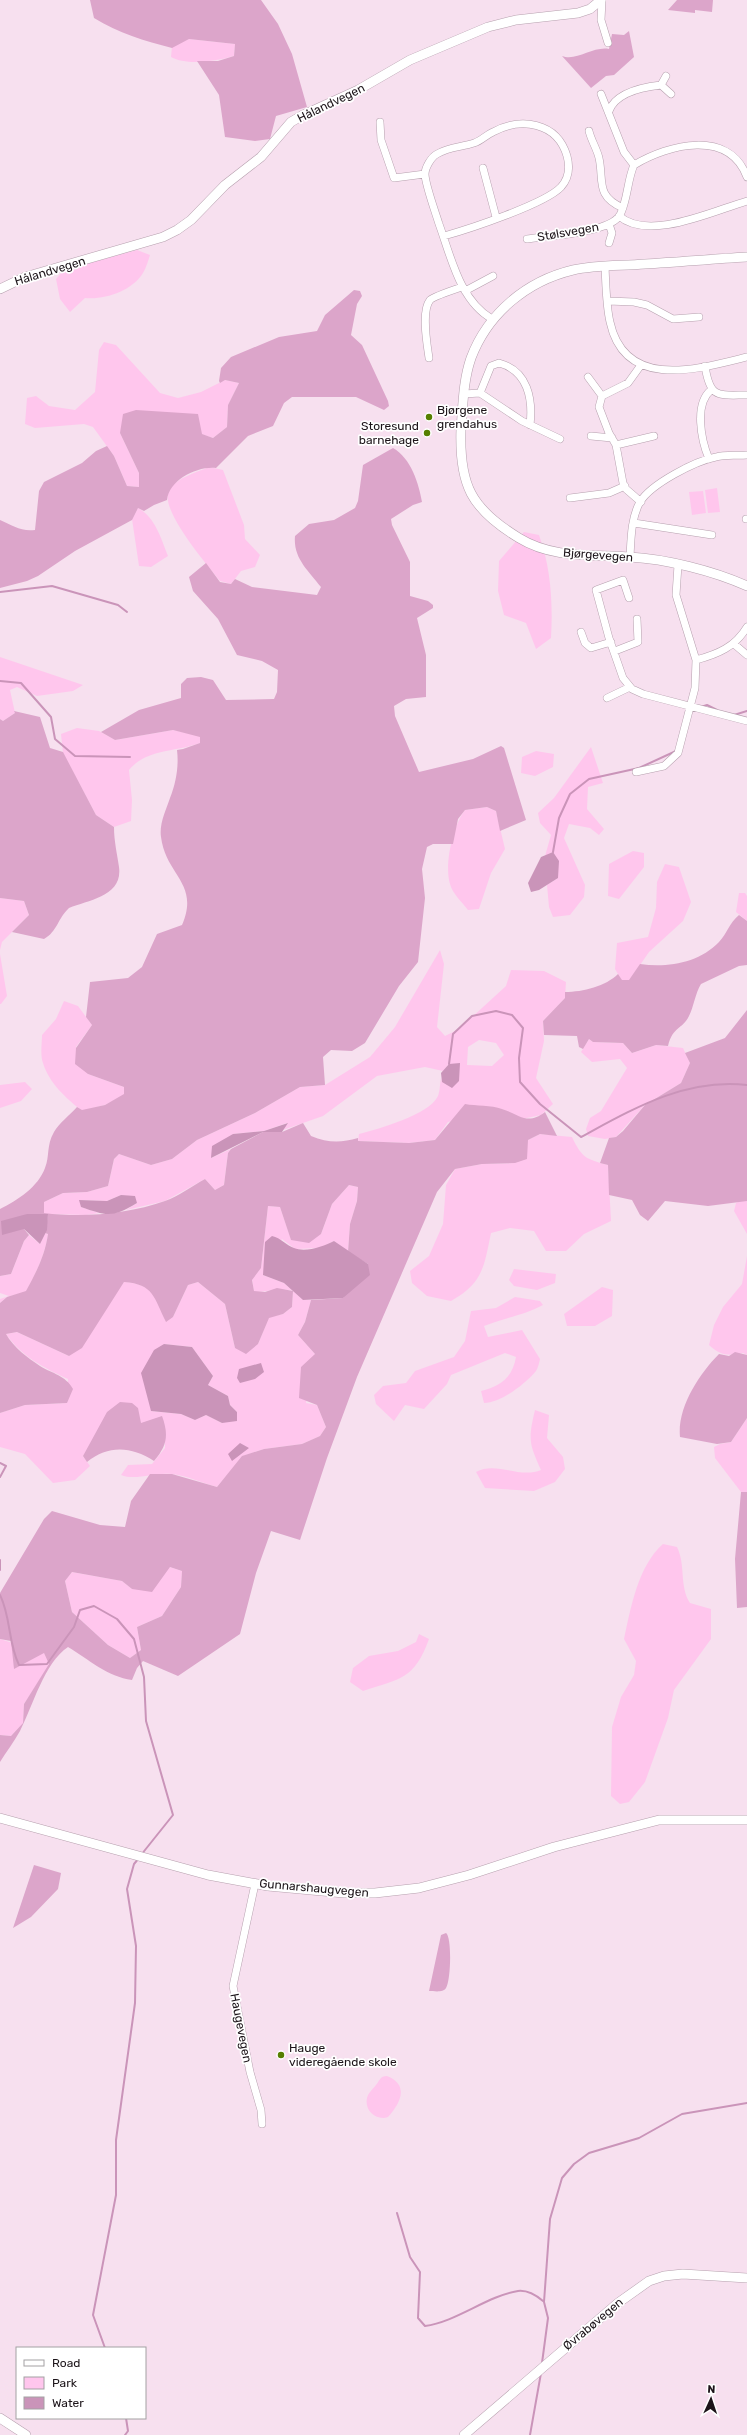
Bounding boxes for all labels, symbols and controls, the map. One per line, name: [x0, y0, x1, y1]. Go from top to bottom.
street label: Hålandvegen: [295, 81, 367, 125]
street label: Stølsvegen: [536, 220, 600, 244]
street label: Hålandvegen: [13, 254, 87, 288]
place label: Bjørgene grendahus: [437, 403, 497, 431]
marker: Bjørgene grendahus: [424, 412, 434, 422]
place label: Storesund barnehage: [359, 419, 419, 447]
marker: Storesund barnehage: [422, 428, 432, 438]
street label: Bjørgevegen: [562, 546, 634, 564]
street label: Gunnarshaugvegen: [259, 1876, 369, 1900]
street label: Haugevegen: [227, 1992, 255, 2064]
place label: Hauge videregående skole: [289, 2041, 397, 2069]
marker: Hauge videregående skole: [276, 2050, 286, 2060]
street label: Øvrabøvegen: [560, 2295, 626, 2353]
legend: [16, 2347, 146, 2419]
text: Road: [52, 2356, 80, 2370]
text: Park: [52, 2376, 78, 2390]
north arrow: [691, 2379, 731, 2419]
text: N: [707, 2383, 716, 2396]
text: Water: [52, 2396, 84, 2410]

